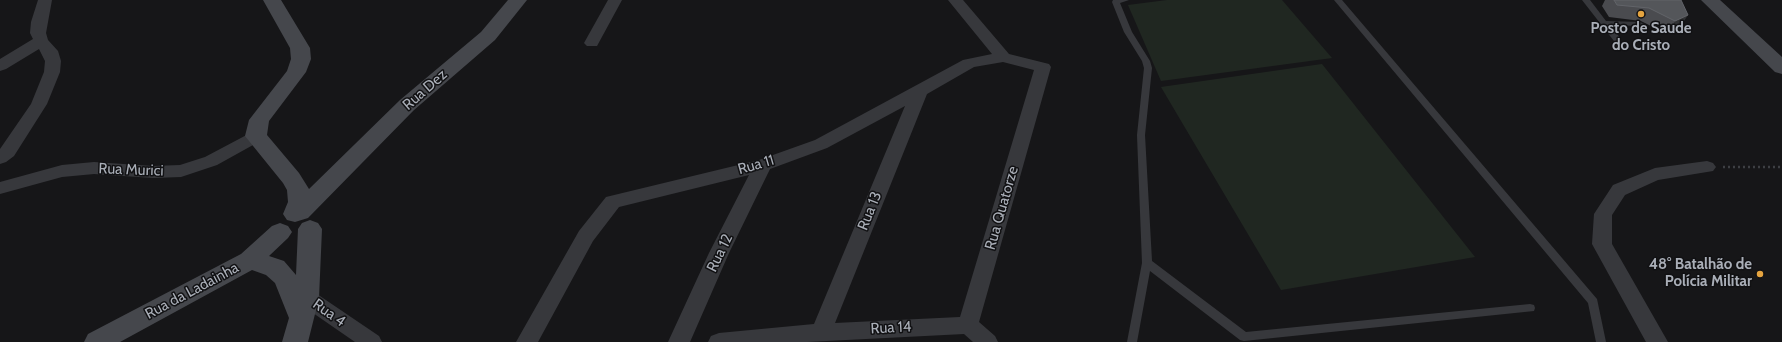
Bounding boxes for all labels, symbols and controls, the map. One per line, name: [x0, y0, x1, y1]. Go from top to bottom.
marker: Posto de Saude do Cristo: [1636, 9, 1646, 19]
place label: Posto de Saude do Cristo: [1590, 20, 1692, 55]
street label: Rua Dez: [399, 66, 451, 114]
street label: Rua 11: [736, 151, 776, 179]
street label: Rua Murici: [98, 160, 164, 180]
street label: Rua Quatorze: [981, 164, 1023, 252]
street label: Rua 13: [854, 189, 886, 233]
street label: Rua 12: [703, 231, 737, 275]
place label: 48° Batalhão de Polícia Militar: [1649, 256, 1752, 291]
street label: Rua da Ladainha: [142, 259, 242, 323]
marker: 48° Batalhão de Polícia Militar: [1755, 269, 1765, 279]
street label: Rua 4: [309, 295, 349, 331]
street label: Rua 14: [870, 318, 912, 338]

